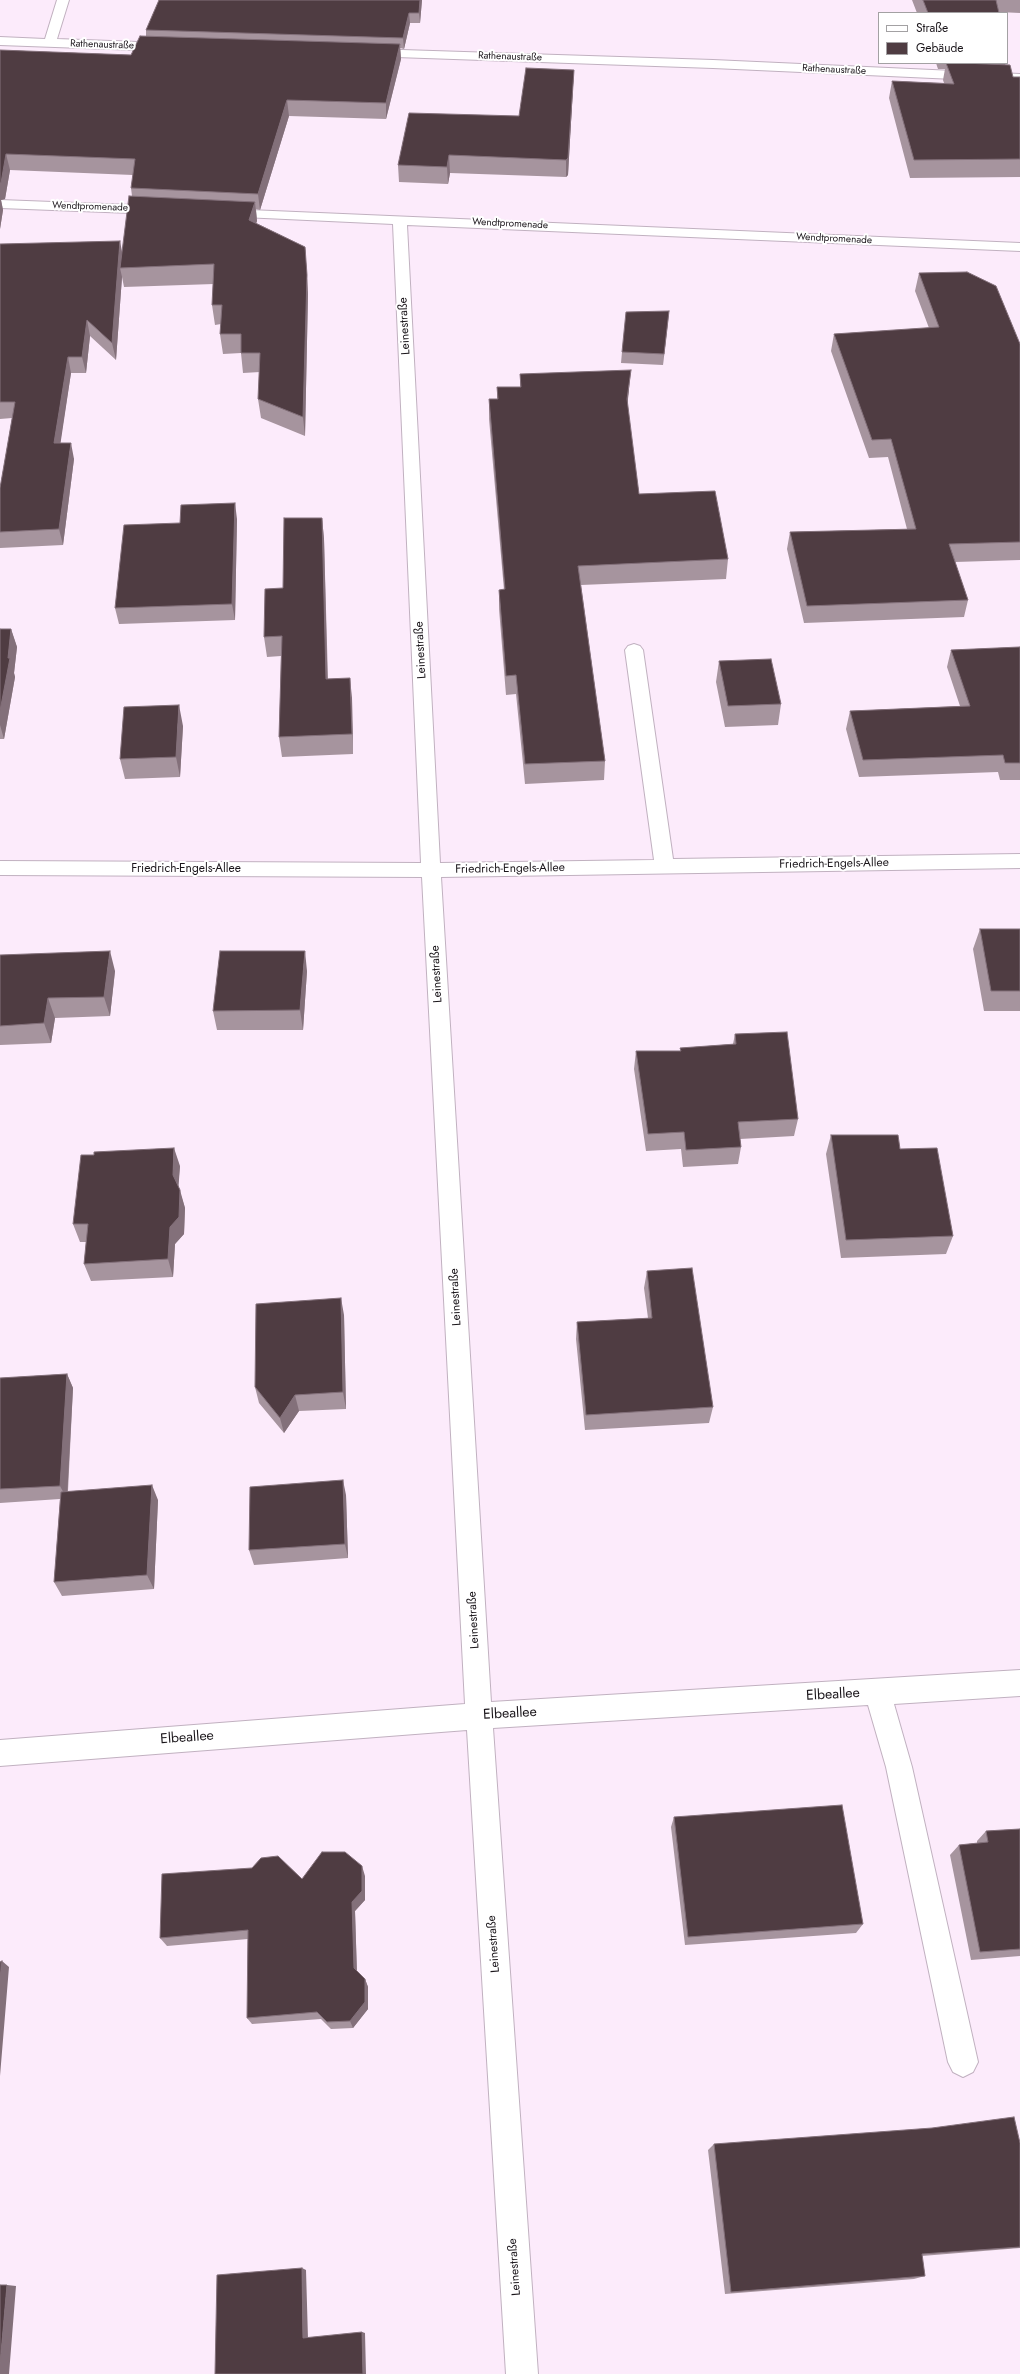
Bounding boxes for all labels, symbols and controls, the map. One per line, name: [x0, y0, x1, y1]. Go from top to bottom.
legend: [878, 12, 1008, 64]
text: Straße: [916, 19, 948, 37]
street label: Rathenaustraße: [70, 38, 134, 52]
text: Gebäude: [916, 39, 963, 57]
street label: Rathenaustraße: [478, 50, 542, 64]
street label: Rathenaustraße: [802, 62, 866, 78]
street label: Wendtpromenade: [52, 200, 128, 214]
street label: Wendtpromenade: [472, 216, 548, 232]
street label: Wendtpromenade: [796, 231, 872, 247]
street label: Leinestraße: [396, 297, 414, 355]
street label: Leinestraße: [412, 621, 430, 679]
street label: Friedrich-Engels-Allee: [779, 856, 889, 872]
street label: Friedrich-Engels-Allee: [455, 861, 565, 877]
street label: Friedrich-Engels-Allee: [131, 862, 241, 876]
street label: Leinestraße: [428, 945, 446, 1003]
street label: Leinestraße: [447, 1268, 465, 1326]
street label: Leinestraße: [465, 1591, 483, 1649]
street label: Elbeallee: [806, 1685, 860, 1705]
street label: Elbeallee: [483, 1704, 537, 1724]
street label: Elbeallee: [160, 1728, 214, 1748]
street label: Leinestraße: [485, 1915, 503, 1973]
street label: Leinestraße: [506, 2238, 524, 2296]

